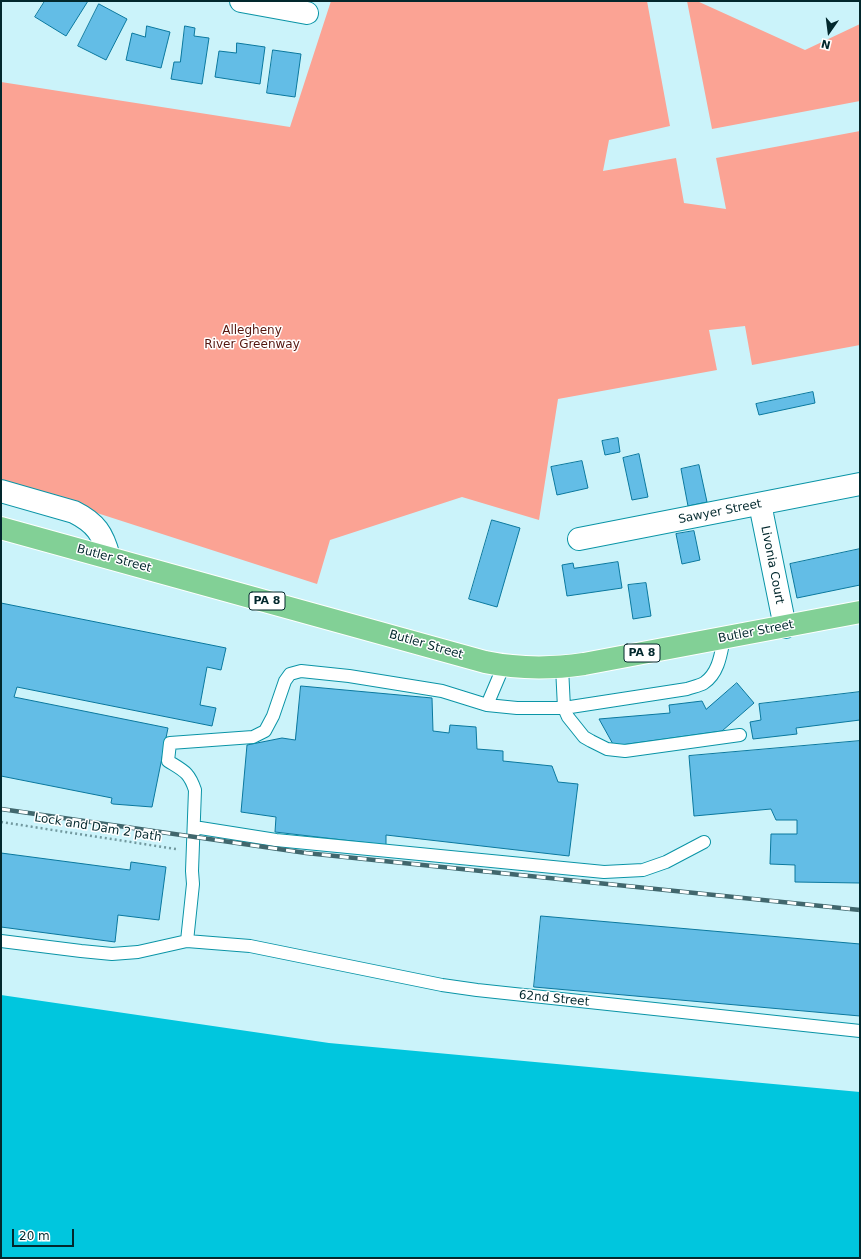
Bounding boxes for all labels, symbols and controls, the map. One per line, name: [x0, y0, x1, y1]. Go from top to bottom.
north arrow: [809, 12, 849, 52]
text: N: [820, 37, 832, 52]
park label: Allegheny River Greenway: [204, 324, 300, 352]
street label: Sawyer Street: [677, 497, 763, 527]
street label: Livonia Court: [757, 525, 787, 605]
street label: Butler Street: [75, 542, 153, 576]
road number: PA 8: [249, 592, 285, 610]
street label: Butler Street: [717, 618, 795, 646]
street label: Butler Street: [387, 628, 465, 662]
road number: PA 8: [624, 644, 660, 662]
street label: Lock and Dam 2 path: [33, 811, 163, 845]
street label: 62nd Street: [518, 988, 590, 1010]
scale bar: [14, 1221, 76, 1247]
text: 20 m: [19, 1229, 50, 1243]

